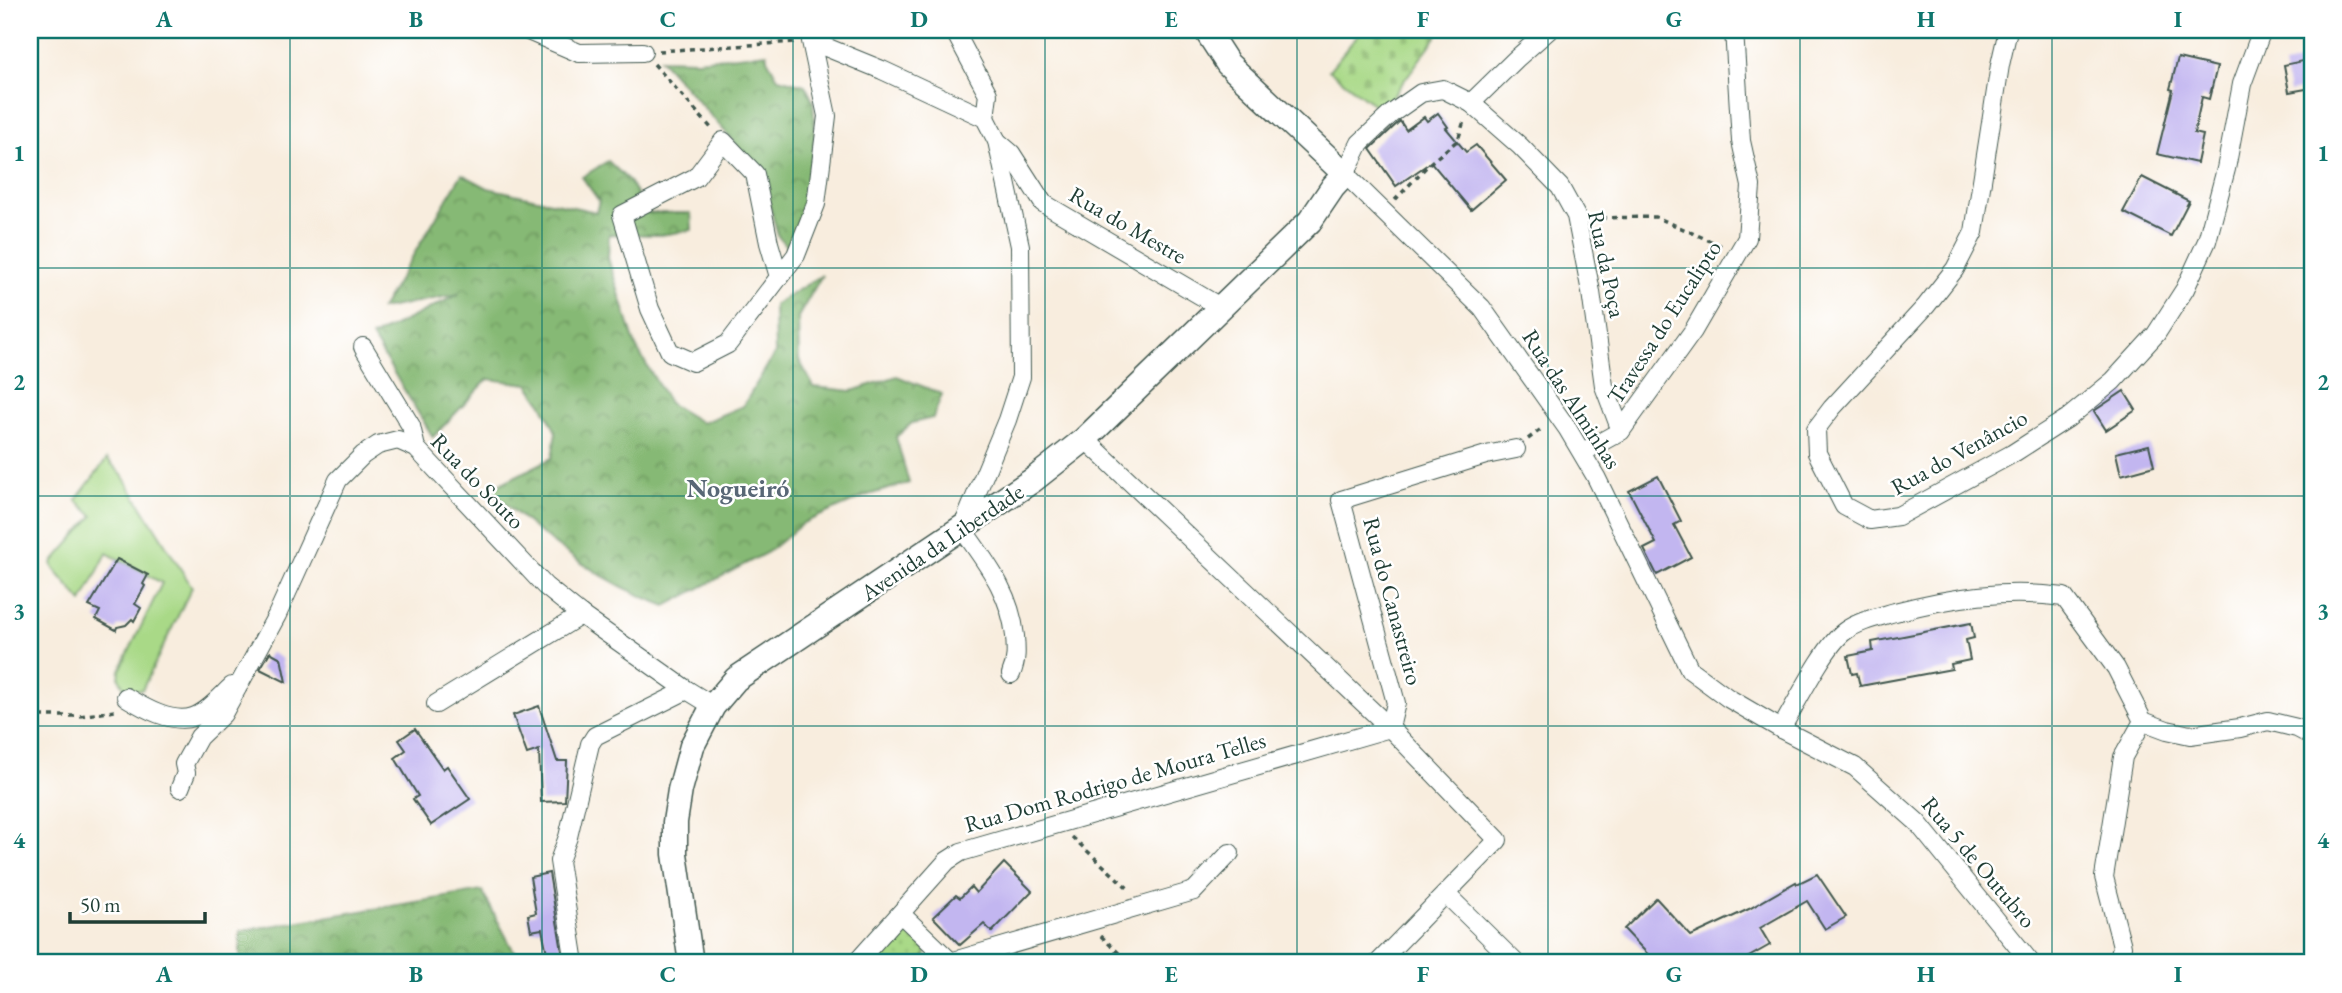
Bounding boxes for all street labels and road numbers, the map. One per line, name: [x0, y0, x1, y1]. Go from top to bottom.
street label: Rua do Mestre: [1064, 179, 1192, 271]
street label: Rua da Poça: [1581, 208, 1633, 321]
street label: Travessa do Eucalipto: [1600, 234, 1728, 410]
street label: Rua das Alminhas: [1516, 323, 1628, 475]
street label: Rua do Venâncio: [1885, 402, 2033, 502]
street label: Rua do Souto: [425, 426, 531, 536]
street label: Avenida da Liberdade: [854, 476, 1029, 608]
street label: Rua do Canastreiro: [1356, 514, 1430, 688]
street label: Rua Dom Rodrigo de Moura Telles: [961, 725, 1269, 839]
street label: Rua 5 de Outubro: [1915, 790, 2043, 934]

